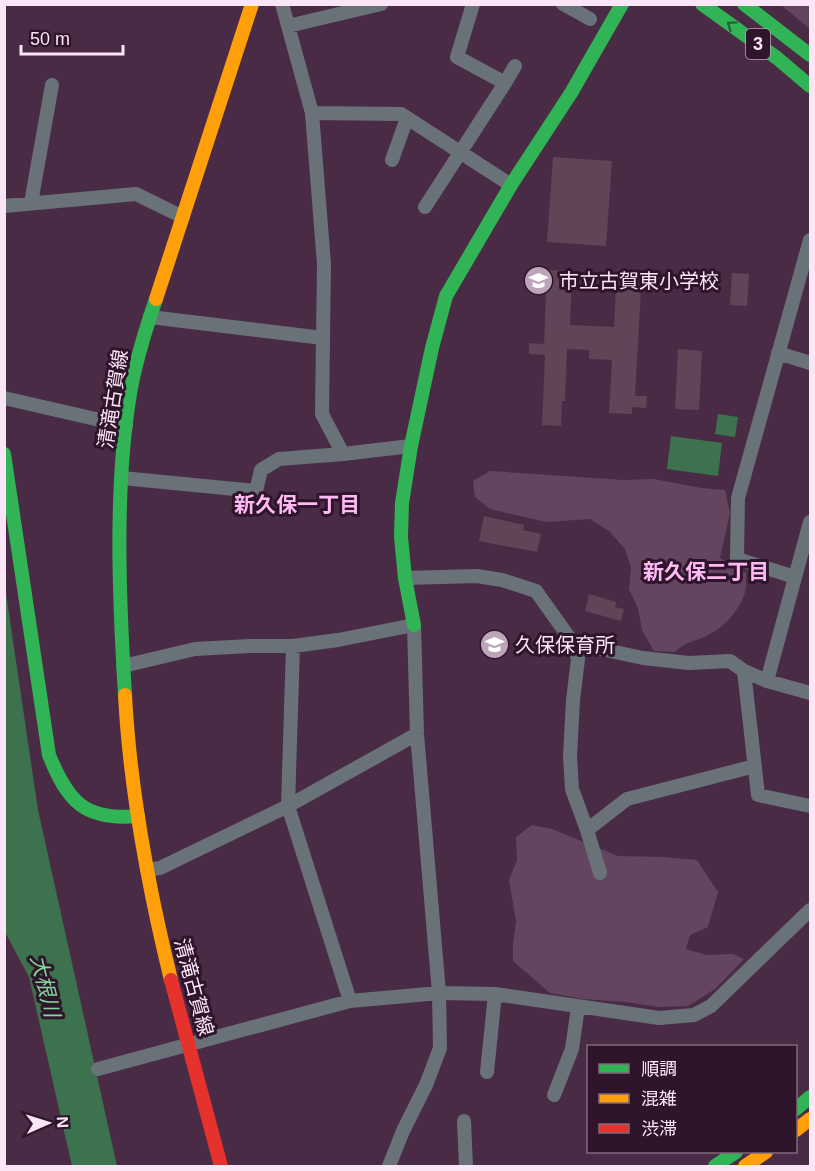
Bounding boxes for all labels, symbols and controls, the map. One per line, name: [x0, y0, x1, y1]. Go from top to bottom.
scale bar: [21, 18, 123, 56]
one-way arrow: [727, 21, 738, 32]
text: 50 m: [30, 29, 70, 49]
road number: 3: [746, 29, 770, 59]
school or university icon: 市立古賀東小学校: [522, 265, 554, 297]
place label: 市立古賀東小学校: [559, 270, 719, 292]
street label: 清滝古賀線: [94, 348, 132, 450]
district label: 新久保一丁目: [234, 493, 360, 516]
district label: 新久保二丁目: [643, 560, 769, 583]
school or university icon: 久保保育所: [478, 629, 510, 661]
place label: 久保保育所: [515, 634, 615, 656]
street label: 清滝古賀線: [170, 936, 218, 1038]
water label: 大根川: [27, 953, 65, 1021]
legend: [587, 1045, 797, 1153]
text: 順調: [641, 1059, 677, 1079]
text: 混雑: [641, 1089, 677, 1109]
north arrow: [18, 1093, 78, 1153]
text: N: [54, 1116, 71, 1128]
text: 渋滞: [641, 1119, 677, 1139]

